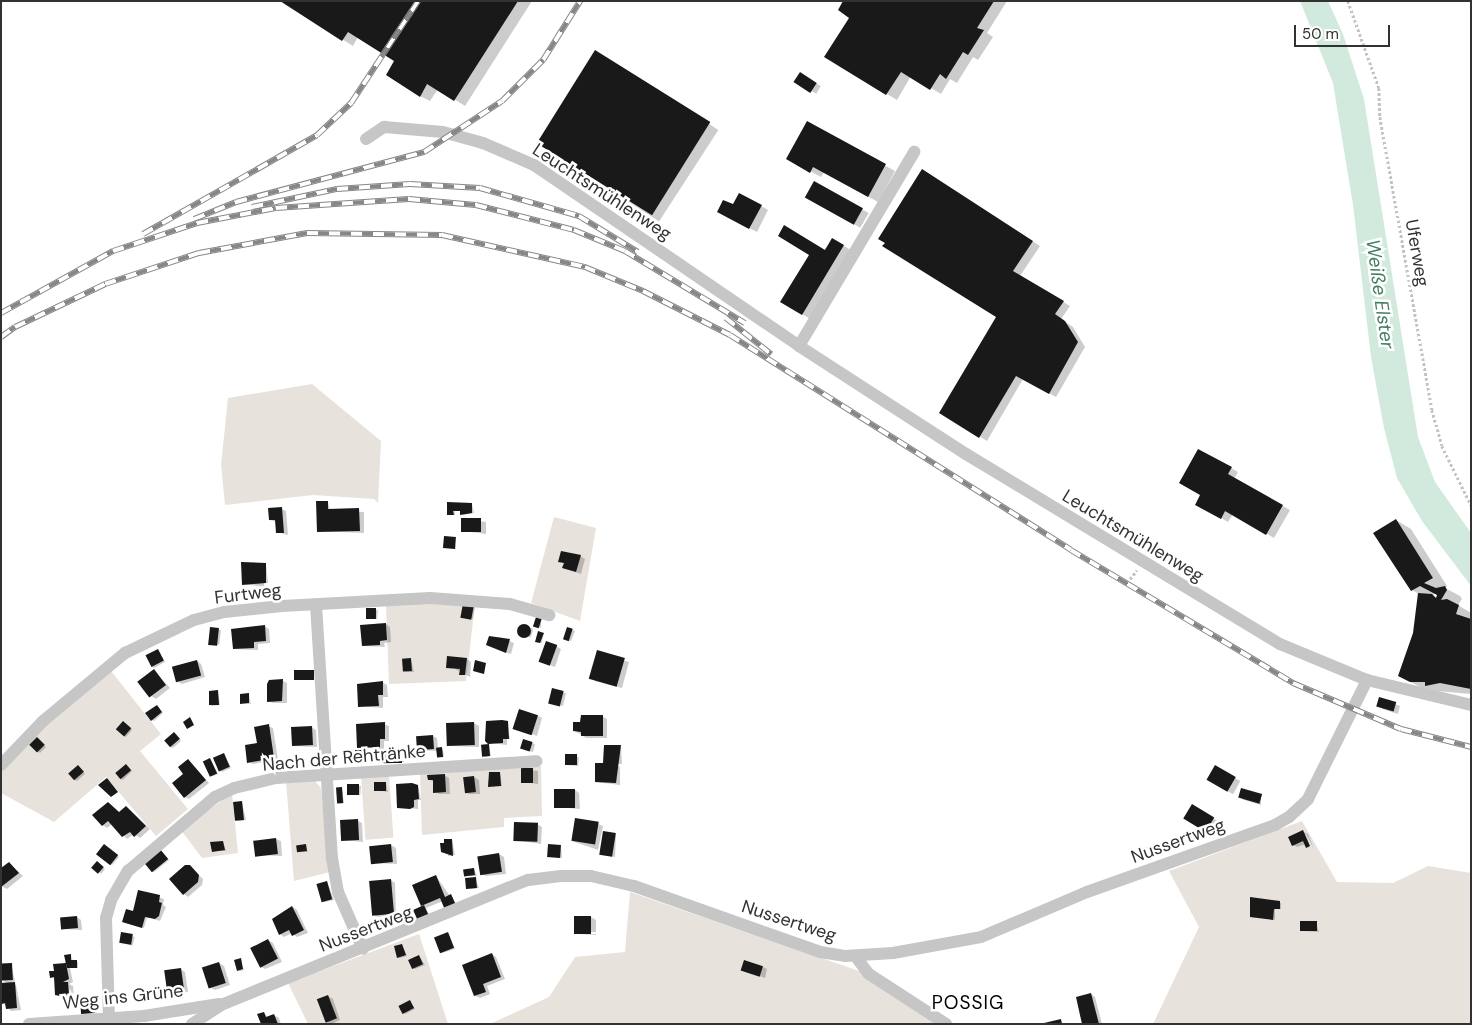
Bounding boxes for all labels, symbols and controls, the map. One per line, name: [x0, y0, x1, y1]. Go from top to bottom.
scale bar: [1297, 15, 1393, 47]
text: 50 m: [1302, 24, 1339, 44]
street label: Leuchtsmühlenweg: [528, 139, 676, 245]
street label: Uferweg: [1400, 218, 1434, 288]
water label: Weiße Elster: [1361, 238, 1399, 350]
street label: Leuchtsmühlenweg: [1058, 485, 1208, 587]
street label: Furtweg: [213, 579, 283, 609]
street label: Nach der Rehtränke: [261, 740, 427, 776]
street label: Nussertweg: [1128, 814, 1228, 868]
street label: Nussertweg: [739, 896, 839, 946]
street label: Nussertweg: [316, 901, 416, 957]
street label: Weg ins Grüne: [62, 980, 184, 1014]
district label: POSSIG: [931, 992, 1005, 1014]

